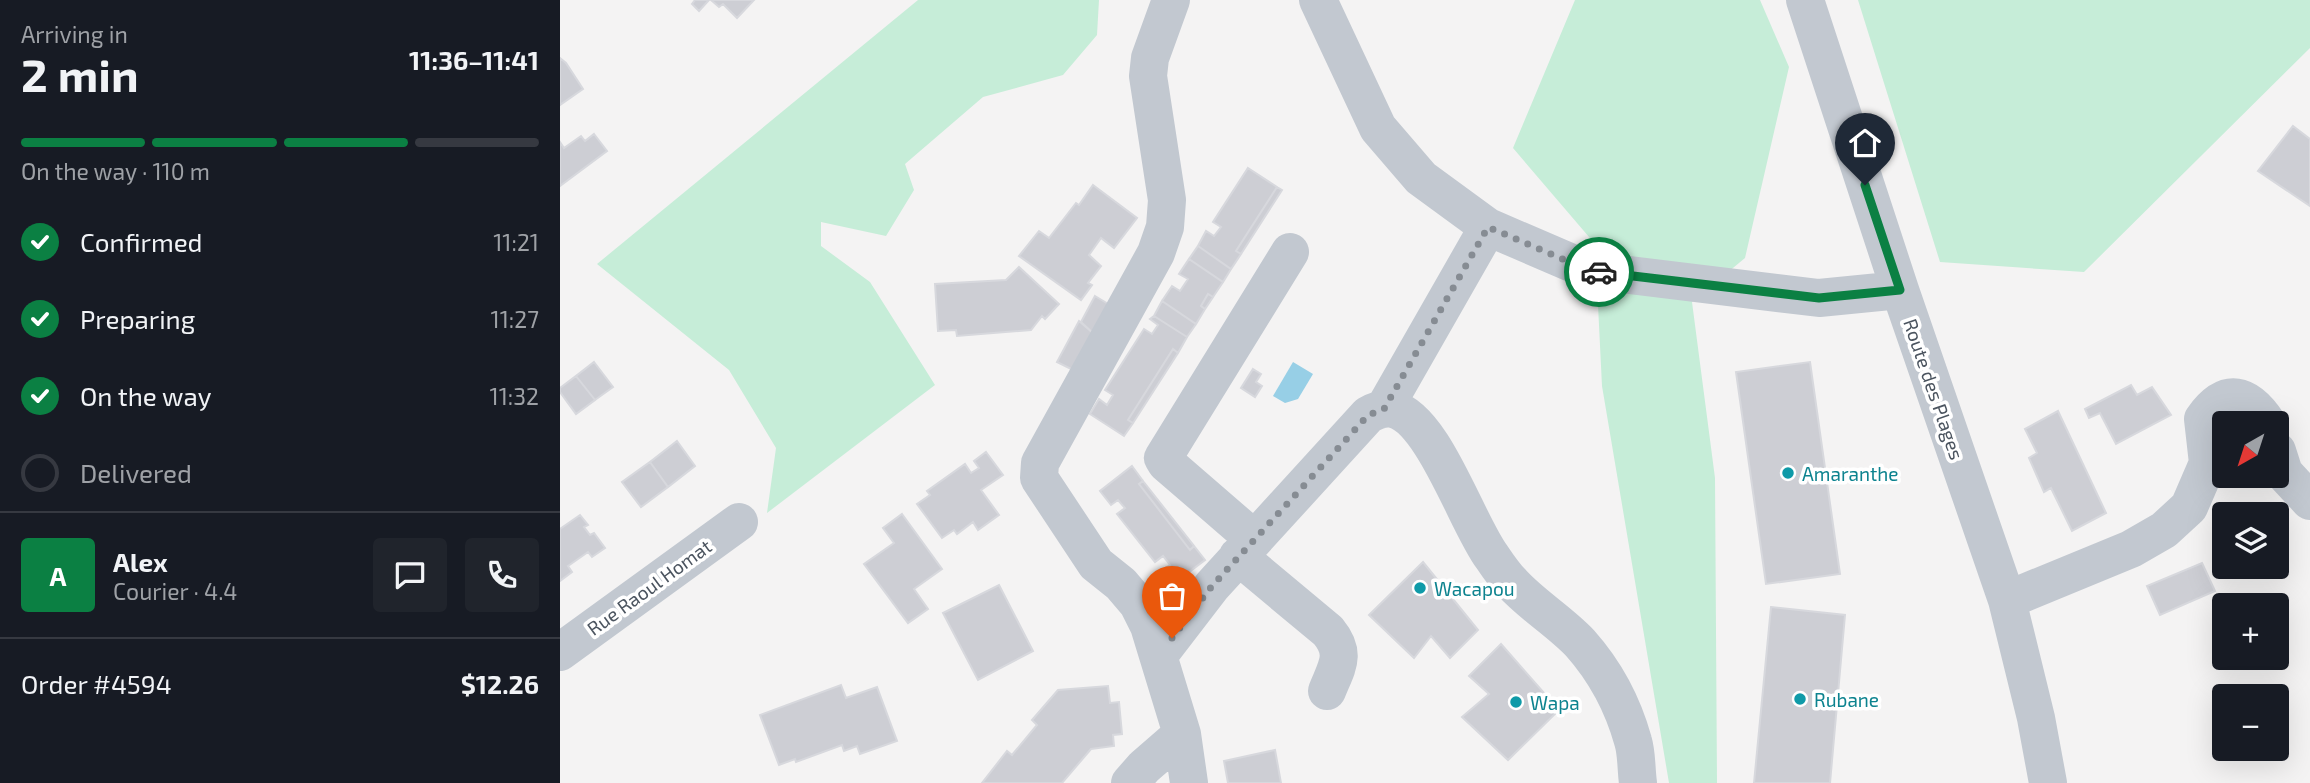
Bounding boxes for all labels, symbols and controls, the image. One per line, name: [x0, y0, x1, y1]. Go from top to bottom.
text: Arriving in: [21, 20, 128, 48]
text: 11:36–11:41: [409, 44, 539, 75]
text: 2 min: [21, 46, 139, 101]
pin: [1835, 113, 1895, 185]
icon: home: [1846, 124, 1884, 162]
text: On the way · 110 m: [21, 157, 210, 185]
icon: check: [21, 223, 59, 261]
text: Confirmed: [80, 226, 203, 257]
text: 11:21: [493, 228, 539, 256]
courier: [1564, 237, 1634, 307]
icon: car: [1580, 253, 1618, 291]
icon: check: [21, 300, 59, 338]
text: Preparing: [80, 303, 195, 334]
text: 11:27: [491, 305, 539, 333]
street label: Route des Plages: [1899, 315, 1969, 463]
icon: check: [21, 377, 59, 415]
text: On the way: [80, 380, 211, 411]
text: 11:32: [490, 382, 539, 410]
north arrow: [2212, 411, 2289, 488]
map controls: [2212, 411, 2289, 761]
text: Delivered: [80, 457, 192, 488]
place label: Amaranthe: [1802, 462, 1898, 485]
marker: Amaranthe: [1780, 465, 1796, 481]
button: layers: [2212, 502, 2289, 579]
street label: Rue Raoul Homat: [582, 534, 716, 640]
button: chat: [373, 538, 447, 612]
button: phone: [465, 538, 539, 612]
text: Alex: [113, 546, 168, 577]
text: A: [50, 560, 66, 591]
pin: [1142, 566, 1202, 638]
text: Courier · 4.4: [113, 577, 237, 605]
icon: bag: [1153, 577, 1191, 615]
place label: Wacapou: [1434, 577, 1515, 600]
marker: Wacapou: [1412, 580, 1428, 596]
button: +: [2212, 593, 2289, 670]
text: Order #4594: [21, 668, 172, 699]
text: $12.26: [461, 668, 539, 699]
button: −: [2212, 684, 2289, 761]
place label: Rubane: [1814, 688, 1879, 711]
place label: Wapa: [1530, 691, 1580, 714]
marker: Rubane: [1792, 691, 1808, 707]
marker: Wapa: [1508, 694, 1524, 710]

